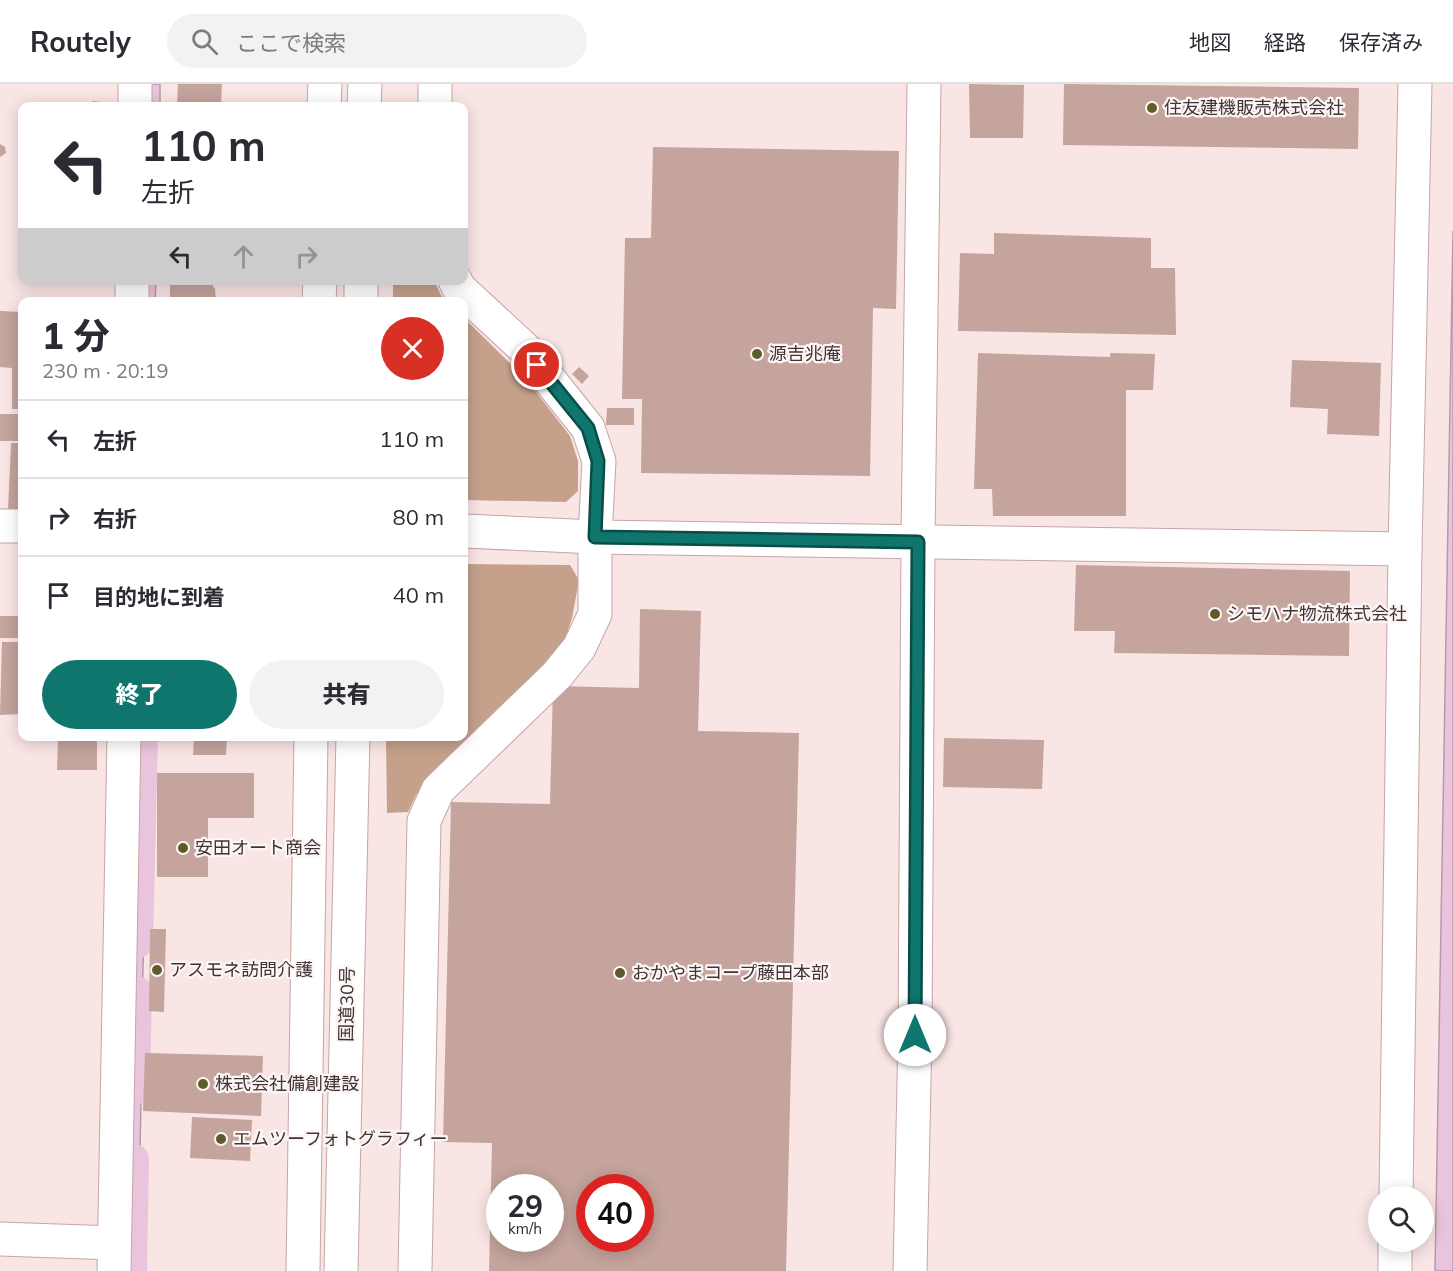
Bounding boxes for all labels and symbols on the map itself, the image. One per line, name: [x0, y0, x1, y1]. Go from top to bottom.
place label: 住友建機販売株式会社: [1164, 96, 1344, 119]
marker: 住友建機販売株式会社: [1145, 101, 1159, 115]
pin: [511, 339, 562, 390]
place label: 源吉兆庵: [769, 342, 841, 365]
marker: 源吉兆庵: [750, 347, 764, 361]
place label: シモハナ物流株式会社: [1227, 602, 1407, 625]
marker: シモハナ物流株式会社: [1208, 607, 1222, 621]
place label: 安田オート商会: [195, 836, 321, 859]
marker: 安田オート商会: [176, 841, 190, 855]
place label: アスモネ訪問介護: [169, 958, 313, 981]
place label: おかやまコープ藤田本部: [632, 961, 829, 984]
marker: アスモネ訪問介護: [150, 963, 164, 977]
street label: 国道30号: [334, 966, 359, 1042]
marker: おかやまコープ藤田本部: [613, 966, 627, 980]
position arrow: [883, 1003, 947, 1067]
place label: 株式会社備創建設: [215, 1072, 359, 1095]
marker: 株式会社備創建設: [196, 1077, 210, 1091]
place label: エムツーフォトグラフィー: [233, 1127, 448, 1150]
marker: エムツーフォトグラフィー: [214, 1132, 228, 1146]
speed limit sign: 40: [576, 1174, 654, 1252]

